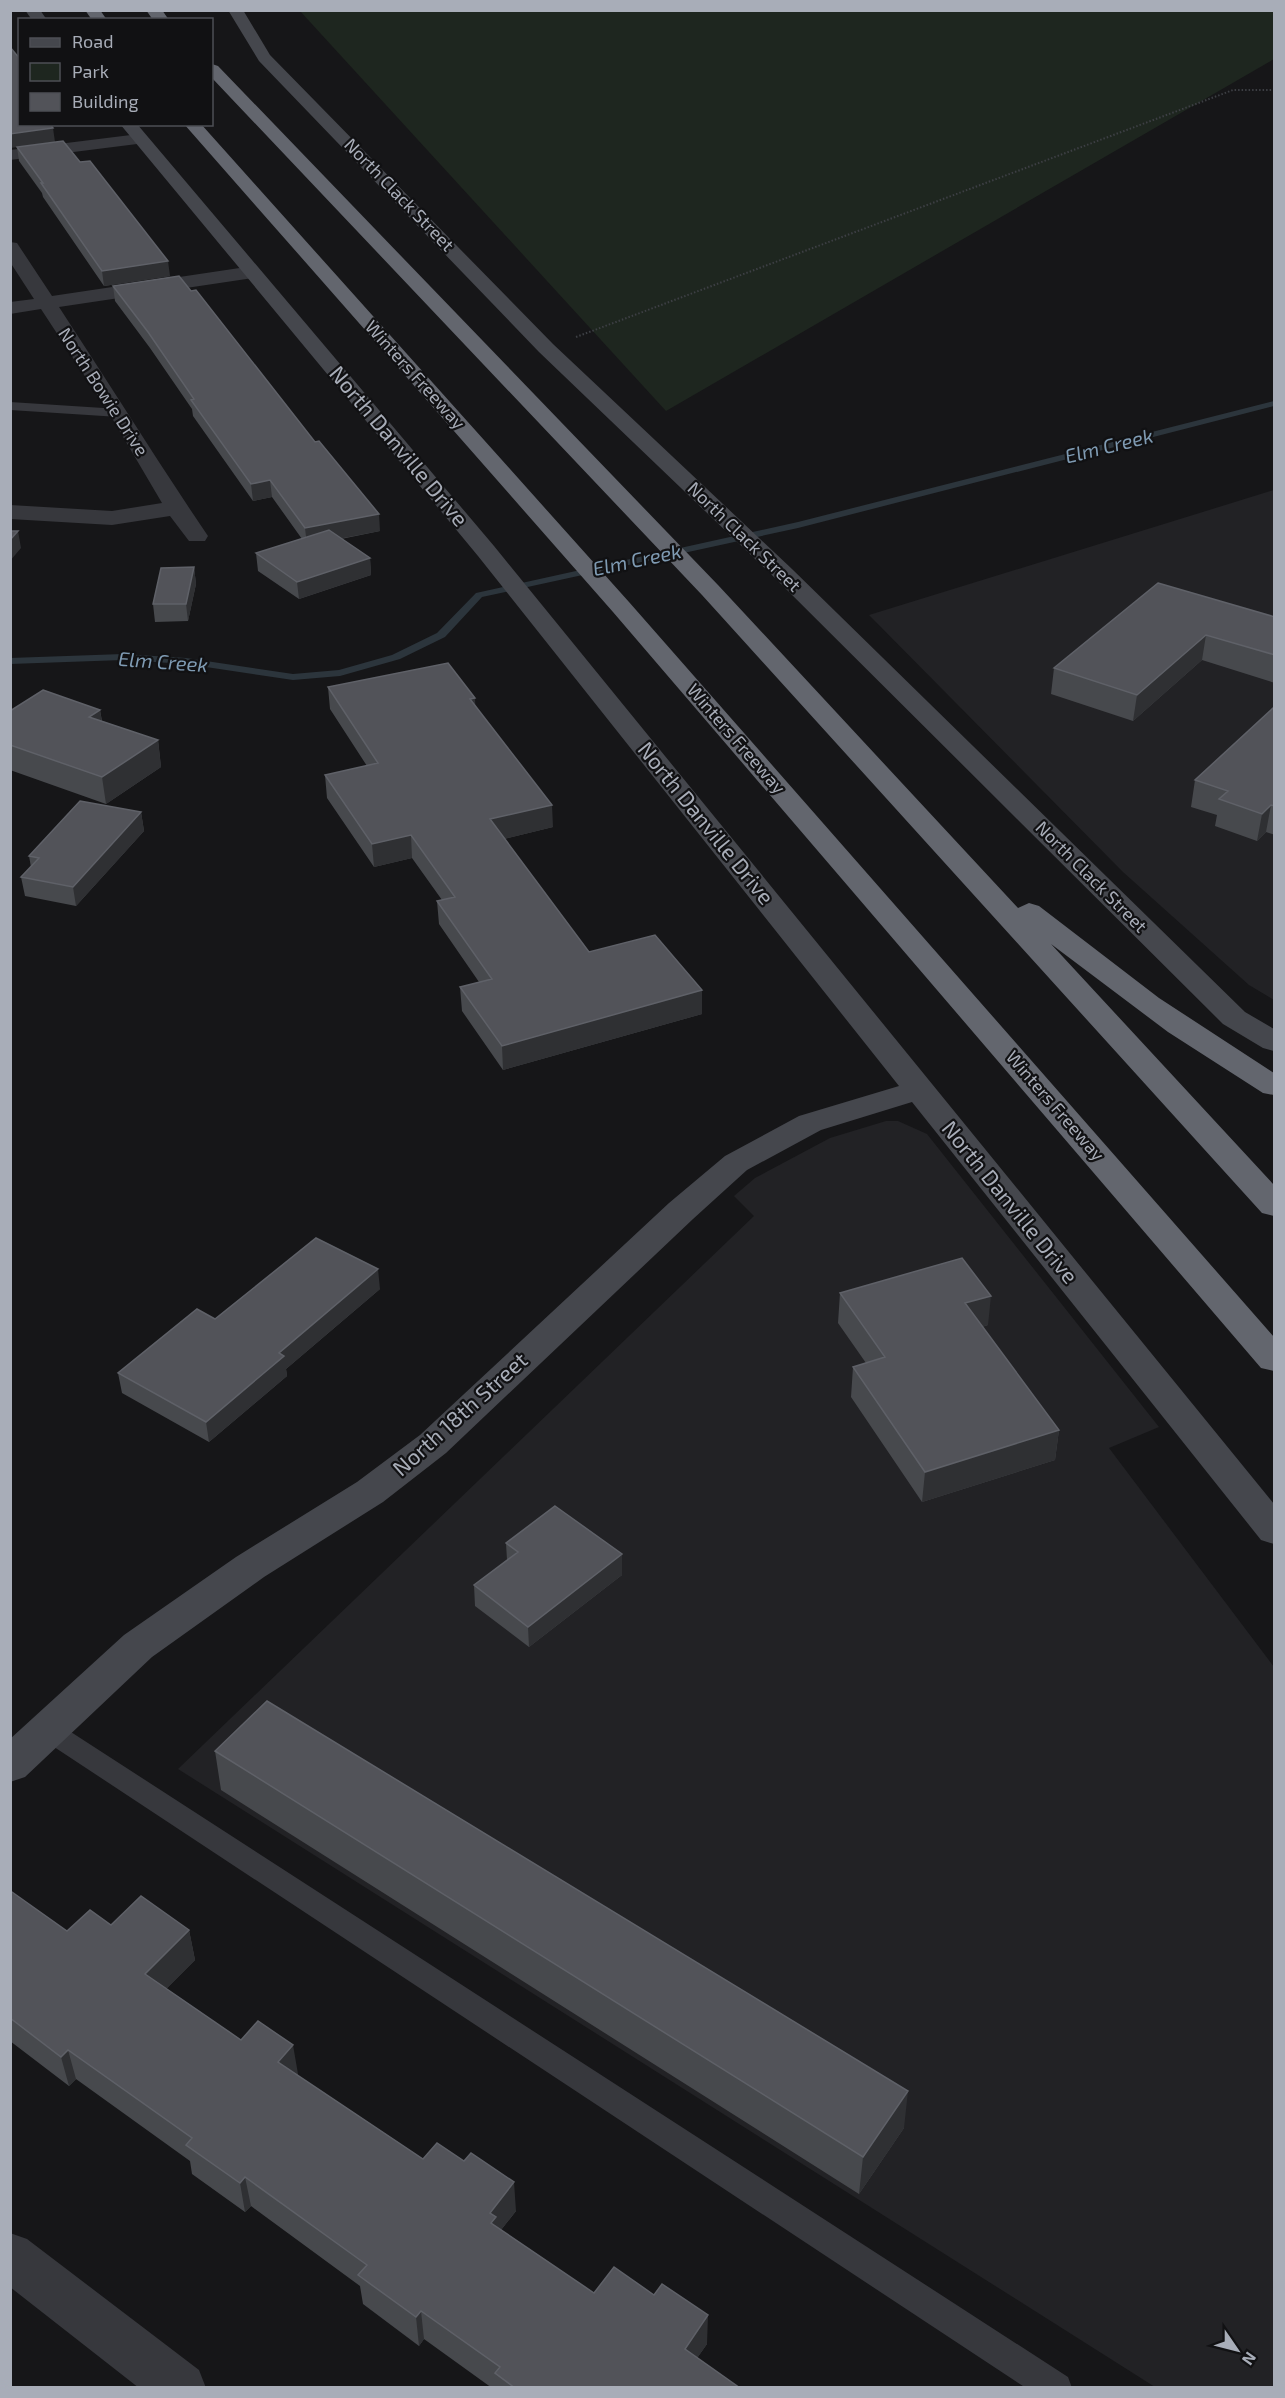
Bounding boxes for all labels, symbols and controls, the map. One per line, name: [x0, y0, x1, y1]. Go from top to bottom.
legend: [18, 18, 213, 126]
text: Road: [72, 30, 113, 52]
text: Park: [72, 60, 109, 82]
text: Building: [72, 90, 139, 112]
street label: North Clack Street: [340, 133, 459, 256]
street label: Winters Freeway: [361, 315, 471, 434]
street label: North Bowie Drive: [54, 323, 154, 460]
street label: North Danville Drive: [325, 360, 474, 531]
water label: Elm Creek: [1062, 423, 1155, 468]
street label: North Clack Street: [684, 477, 806, 596]
water label: Elm Creek: [590, 538, 683, 580]
water label: Elm Creek: [117, 646, 209, 676]
street label: Winters Freeway: [683, 679, 791, 798]
street label: North Danville Drive: [633, 736, 780, 909]
street label: North Clack Street: [1031, 816, 1152, 937]
street label: Winters Freeway: [1002, 1046, 1110, 1165]
street label: North Danville Drive: [937, 1115, 1084, 1288]
street label: North 18th Street: [387, 1346, 532, 1481]
north arrow: [1207, 2320, 1267, 2380]
text: N: [1239, 2349, 1261, 2369]

